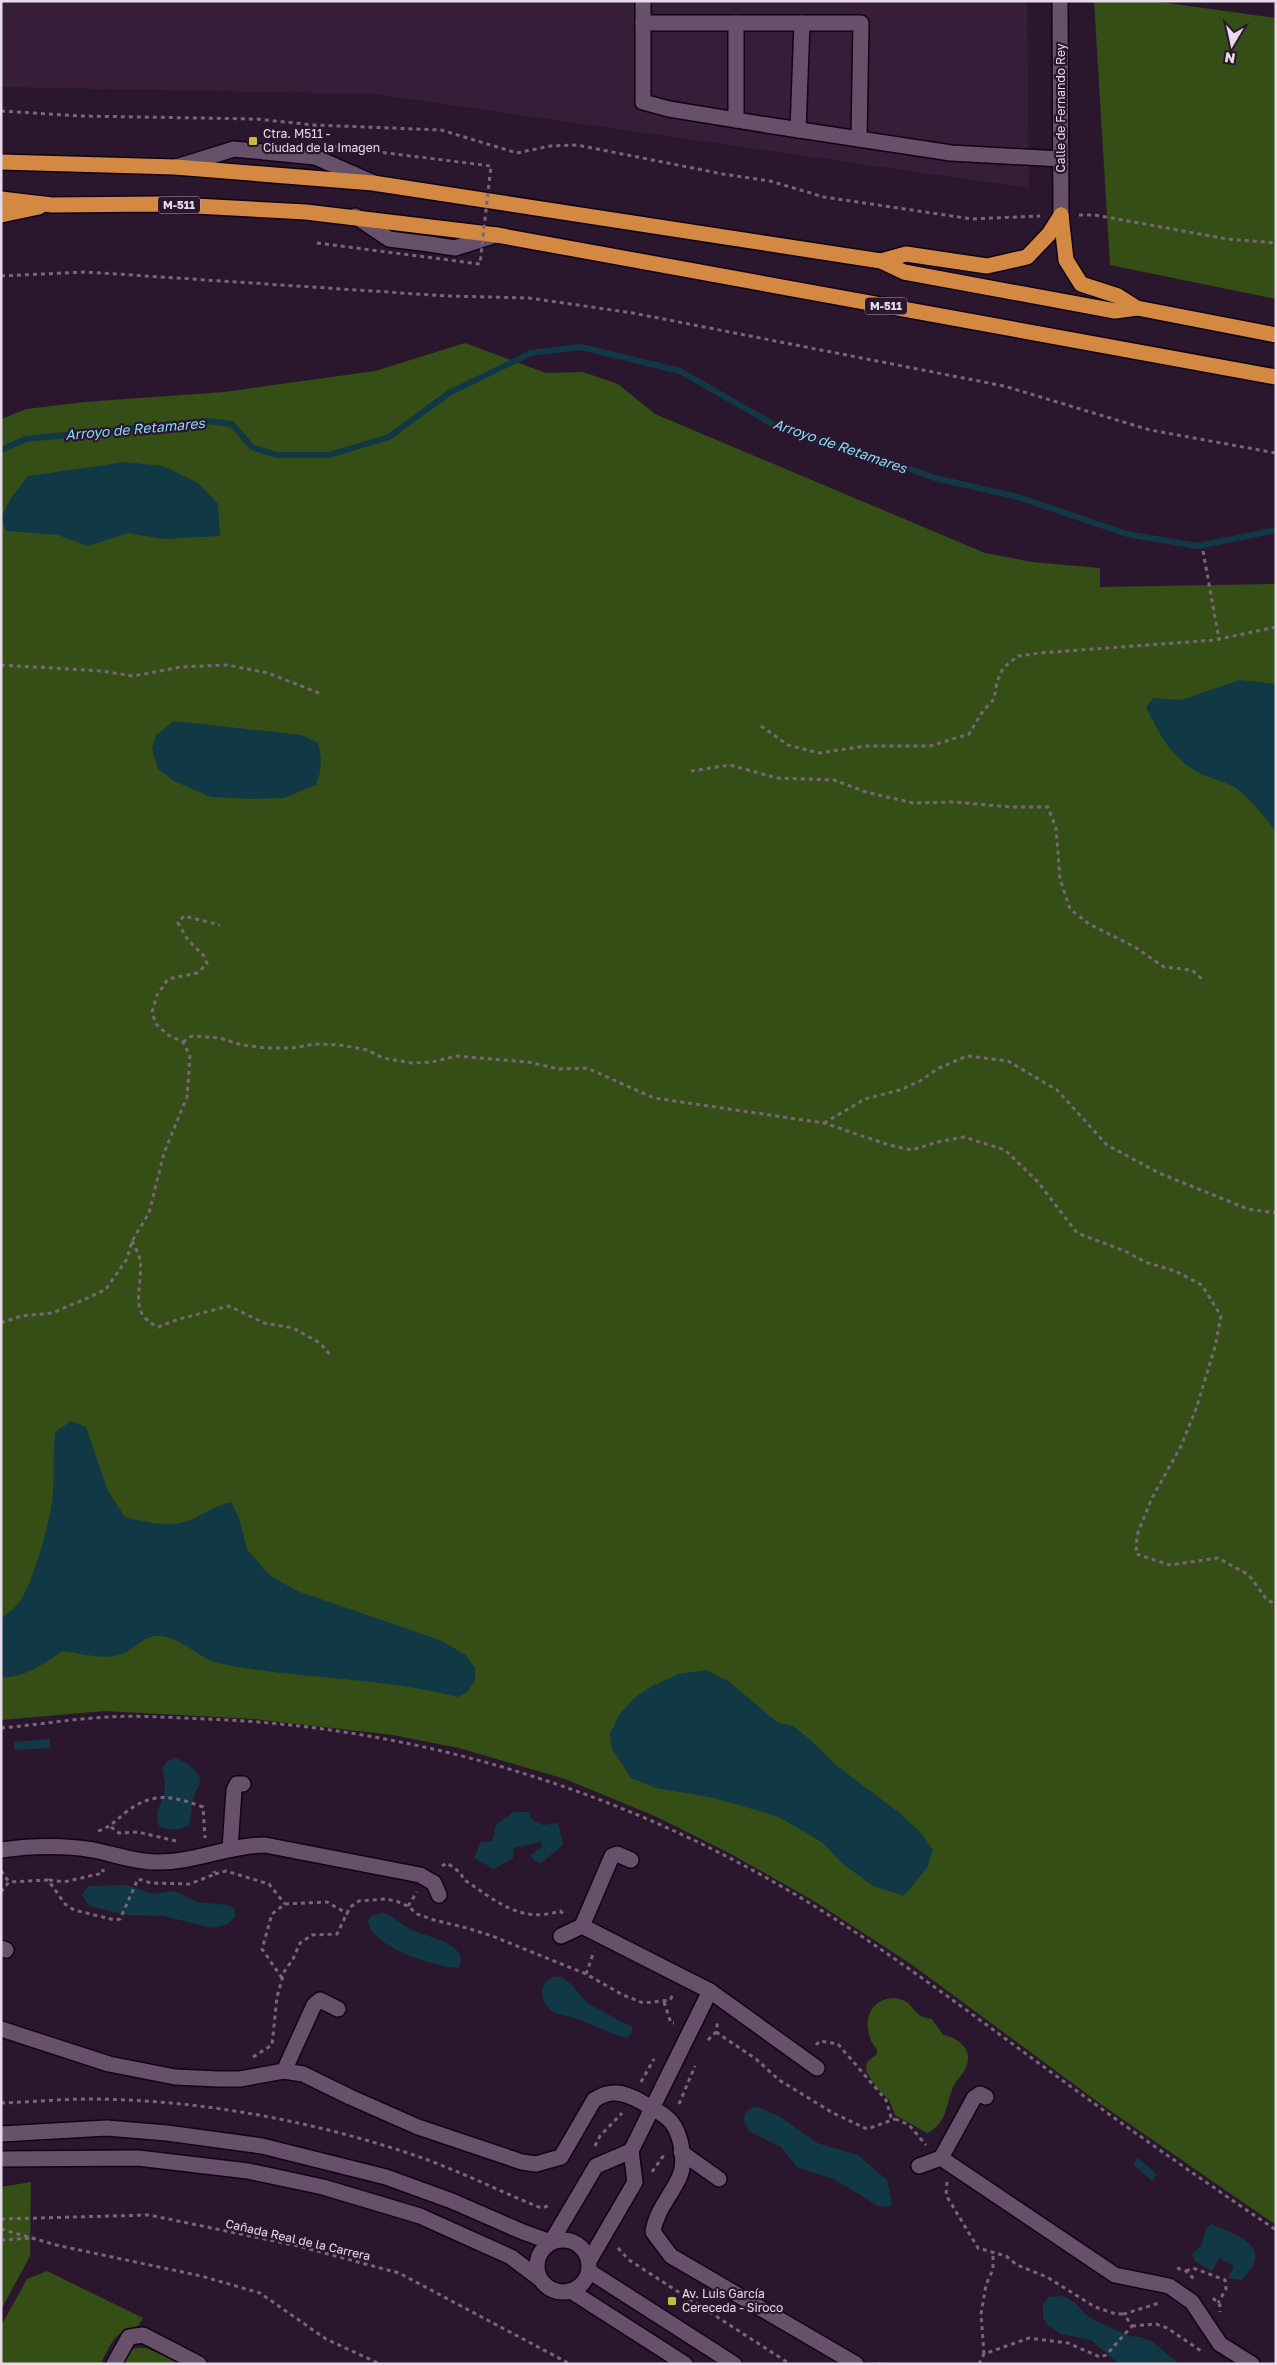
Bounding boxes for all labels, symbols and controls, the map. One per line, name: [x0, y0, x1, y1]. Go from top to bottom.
north arrow: [1207, 20, 1257, 70]
street label: Calle de Fernando Rey: [1053, 43, 1068, 173]
text: N: [1223, 49, 1236, 68]
place label: Ctra. M511 - Ciudad de la Imagen: [263, 126, 380, 155]
marker: Ctra. M511 - Ciudad de la Imagen: [247, 135, 259, 147]
road number: M-511: [158, 196, 200, 214]
road number: M-511: [865, 298, 907, 314]
water label: Arroyo de Retamares: [64, 414, 206, 443]
water label: Arroyo de Retamares: [771, 415, 910, 477]
street label: Cañada Real de la Carrera: [224, 2216, 372, 2264]
place label: Av. Luis García Cereceda - Siroco: [682, 2286, 783, 2315]
marker: Av. Luis García Cereceda - Siroco: [666, 2295, 678, 2307]

